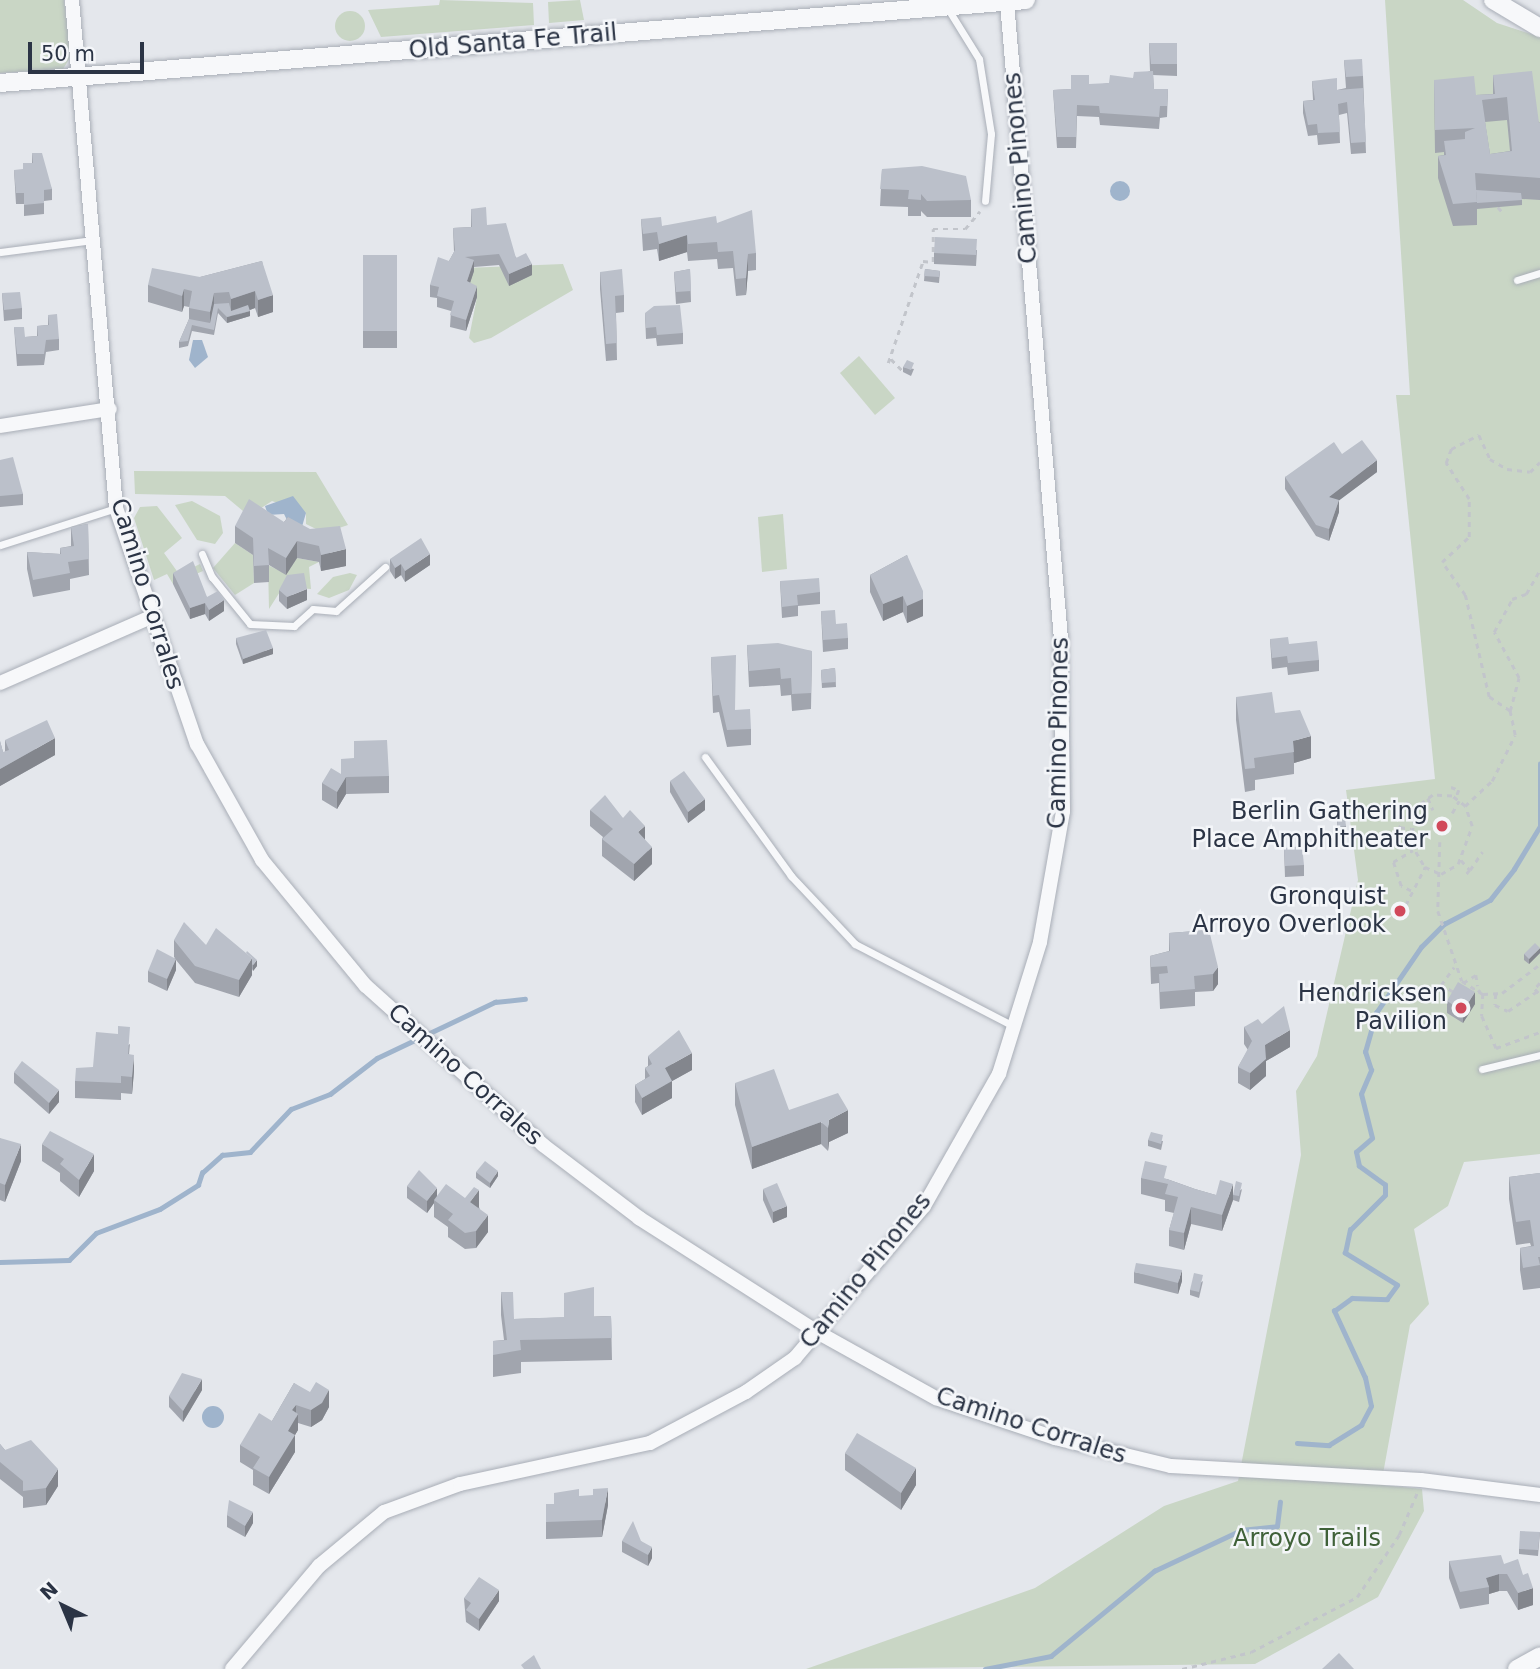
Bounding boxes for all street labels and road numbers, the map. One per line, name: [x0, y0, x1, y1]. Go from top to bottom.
street label: Old Santa Fe Trail: [408, 19, 618, 65]
street label: Camino Pinones: [998, 71, 1044, 265]
street label: Camino Corrales: [104, 495, 190, 693]
street label: Camino Pinones: [1043, 637, 1075, 829]
street label: Camino Corrales: [382, 998, 548, 1152]
street label: Camino Pinones: [794, 1187, 938, 1355]
street label: Camino Corrales: [932, 1382, 1130, 1470]

